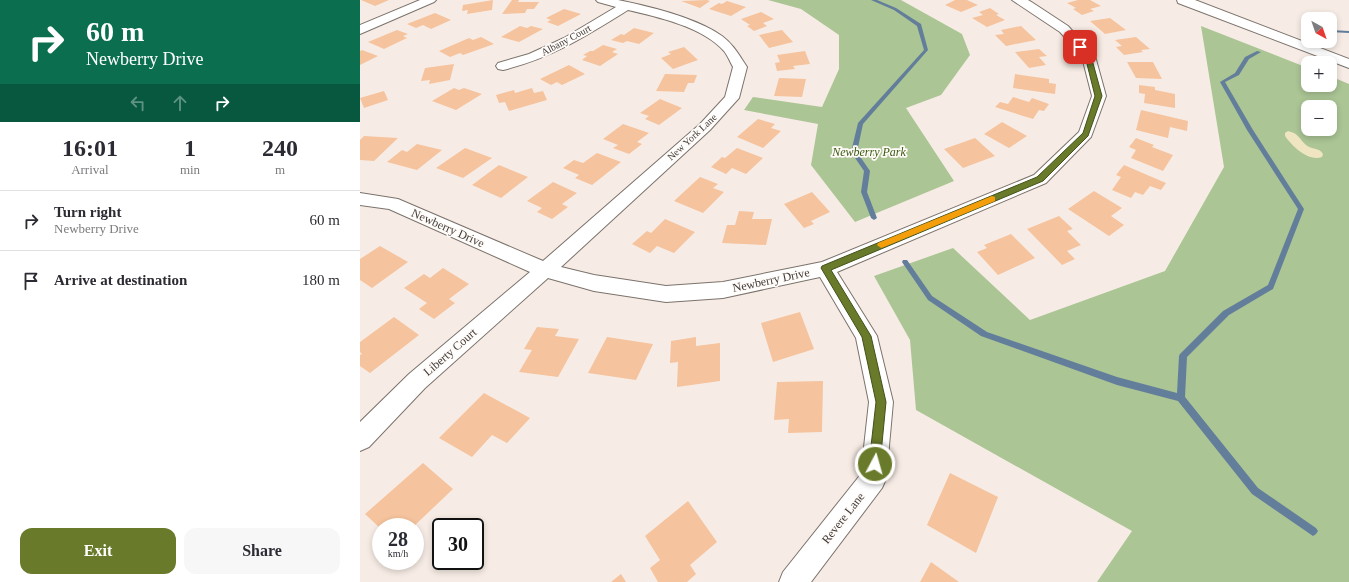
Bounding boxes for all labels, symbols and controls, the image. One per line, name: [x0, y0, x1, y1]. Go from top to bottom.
north arrow: [1301, 12, 1337, 48]
map controls: [1301, 12, 1337, 136]
icon: right: [20, 16, 72, 68]
text: 60 m: [86, 16, 144, 47]
street label: Albany Court: [539, 22, 593, 58]
pin: [1063, 30, 1097, 64]
icon: arrive: [1069, 36, 1091, 58]
text: Newberry Drive: [86, 49, 203, 69]
button: +: [1301, 56, 1337, 92]
icon: left: [127, 92, 149, 114]
icon: ahead: [169, 92, 191, 114]
icon: right: [211, 92, 233, 114]
button: −: [1301, 100, 1337, 136]
street label: New York Lane: [665, 111, 719, 163]
text: 16:01: [62, 135, 118, 161]
text: 1: [184, 135, 196, 161]
text: 240: [262, 135, 298, 161]
park label: Newberry Park: [831, 145, 906, 159]
text: Arrival: [71, 162, 109, 177]
text: min: [180, 162, 200, 177]
text: m: [275, 162, 285, 177]
text: Turn right: [54, 204, 121, 220]
street label: Newberry Drive: [409, 206, 487, 250]
icon: right: [20, 210, 42, 232]
text: 60 m: [310, 212, 340, 228]
text: Newberry Drive: [54, 221, 139, 236]
street label: Newberry Drive: [731, 265, 811, 295]
icon: arrive: [20, 270, 42, 292]
text: Arrive at destination: [54, 272, 187, 288]
text: 180 m: [302, 272, 340, 288]
street label: Liberty Court: [421, 325, 480, 379]
position arrow: [854, 443, 896, 485]
street label: Revere Lane: [819, 490, 867, 546]
speed limit sign: 30: [432, 518, 484, 570]
button: Exit: [20, 528, 176, 574]
button: Share: [184, 528, 340, 574]
text: 28: [388, 528, 408, 550]
text: km/h: [388, 548, 408, 559]

